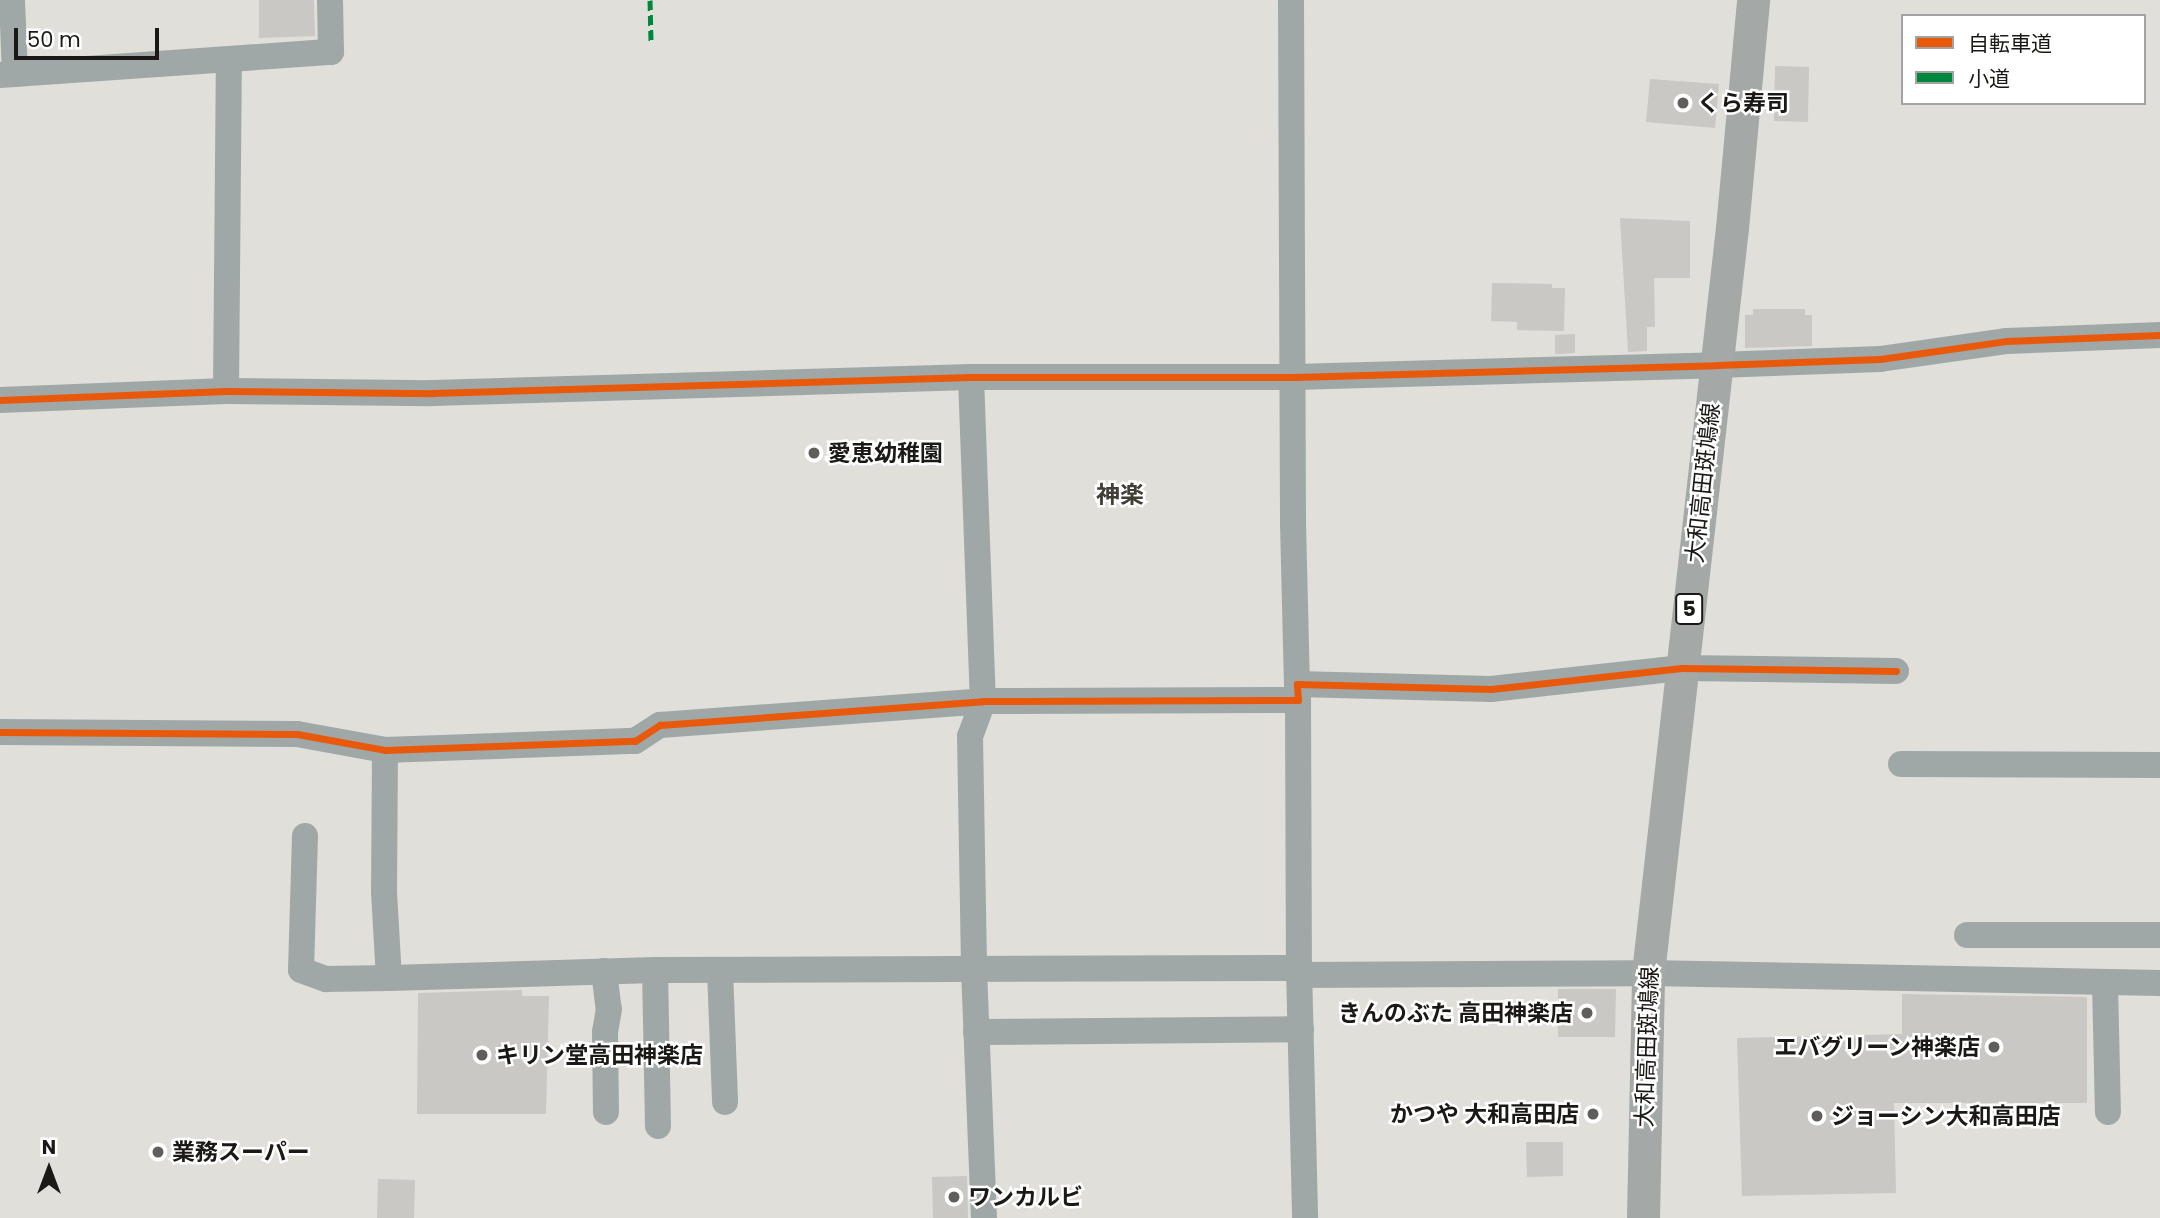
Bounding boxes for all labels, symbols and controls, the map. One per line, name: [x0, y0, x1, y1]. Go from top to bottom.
scale bar: [18, 14, 163, 58]
legend: [1901, 14, 2146, 105]
text: 50 m: [27, 25, 81, 54]
text: 自転車道: [1968, 29, 2052, 58]
text: 小道: [1968, 64, 2010, 93]
place label: くら寿司: [1697, 89, 1789, 117]
marker: くら寿司: [1675, 95, 1691, 111]
street label: 大和高田斑鳩線: [1681, 401, 1725, 565]
place label: 愛恵幼稚園: [828, 439, 943, 467]
marker: 愛恵幼稚園: [806, 445, 822, 461]
district label: 神楽: [1096, 481, 1144, 509]
road number: 5: [1675, 592, 1703, 626]
street label: 大和高田斑鳩線: [1630, 966, 1664, 1128]
place label: きんのぶた 高田神楽店: [1338, 999, 1573, 1027]
marker: きんのぶた 高田神楽店: [1579, 1005, 1595, 1021]
place label: エバグリーン神楽店: [1773, 1033, 1980, 1061]
marker: エバグリーン神楽店: [1986, 1039, 2002, 1055]
place label: キリン堂高田神楽店: [496, 1041, 703, 1069]
marker: キリン堂高田神楽店: [474, 1047, 490, 1063]
place label: かつや 大和高田店: [1390, 1100, 1579, 1128]
place label: ジョーシン大和高田店: [1831, 1102, 2061, 1130]
marker: かつや 大和高田店: [1585, 1106, 1601, 1122]
marker: ジョーシン大和高田店: [1809, 1108, 1825, 1124]
north arrow: [14, 1134, 84, 1204]
text: N: [42, 1134, 56, 1161]
place label: 業務スーパー: [172, 1138, 310, 1166]
marker: 業務スーパー: [150, 1144, 166, 1160]
place label: ワンカルビ: [968, 1183, 1083, 1211]
marker: ワンカルビ: [946, 1189, 962, 1205]

